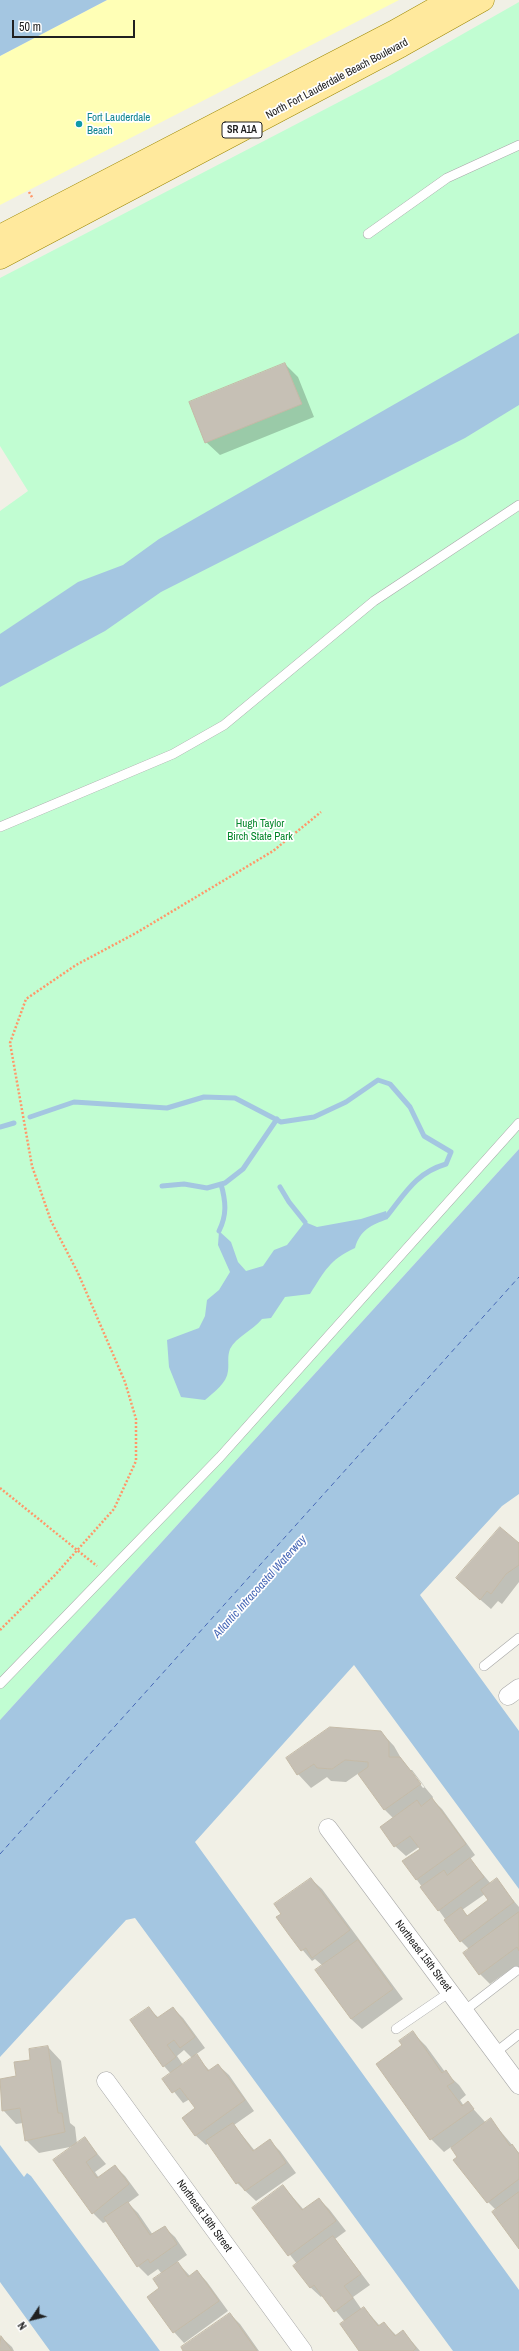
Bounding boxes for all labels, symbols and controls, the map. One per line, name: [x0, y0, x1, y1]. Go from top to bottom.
scale bar: [14, 12, 137, 38]
text: 50 m: [19, 19, 41, 35]
street label: North Fort Lauderdale Beach Boulevard: [264, 36, 410, 122]
place label: Fort Lauderdale Beach: [87, 111, 150, 137]
marker: Fort Lauderdale Beach: [74, 119, 84, 129]
road number: SR A1A: [222, 122, 262, 138]
park label: Hugh Taylor Birch State Park: [227, 817, 293, 843]
water label: Atlantic Intracoastal Waterway: [210, 1533, 310, 1641]
street label: Northeast 15th Street: [392, 1918, 454, 1994]
street label: Northeast 16th Street: [173, 2177, 235, 2255]
north arrow: [12, 2299, 52, 2339]
text: N: [15, 2319, 30, 2333]

